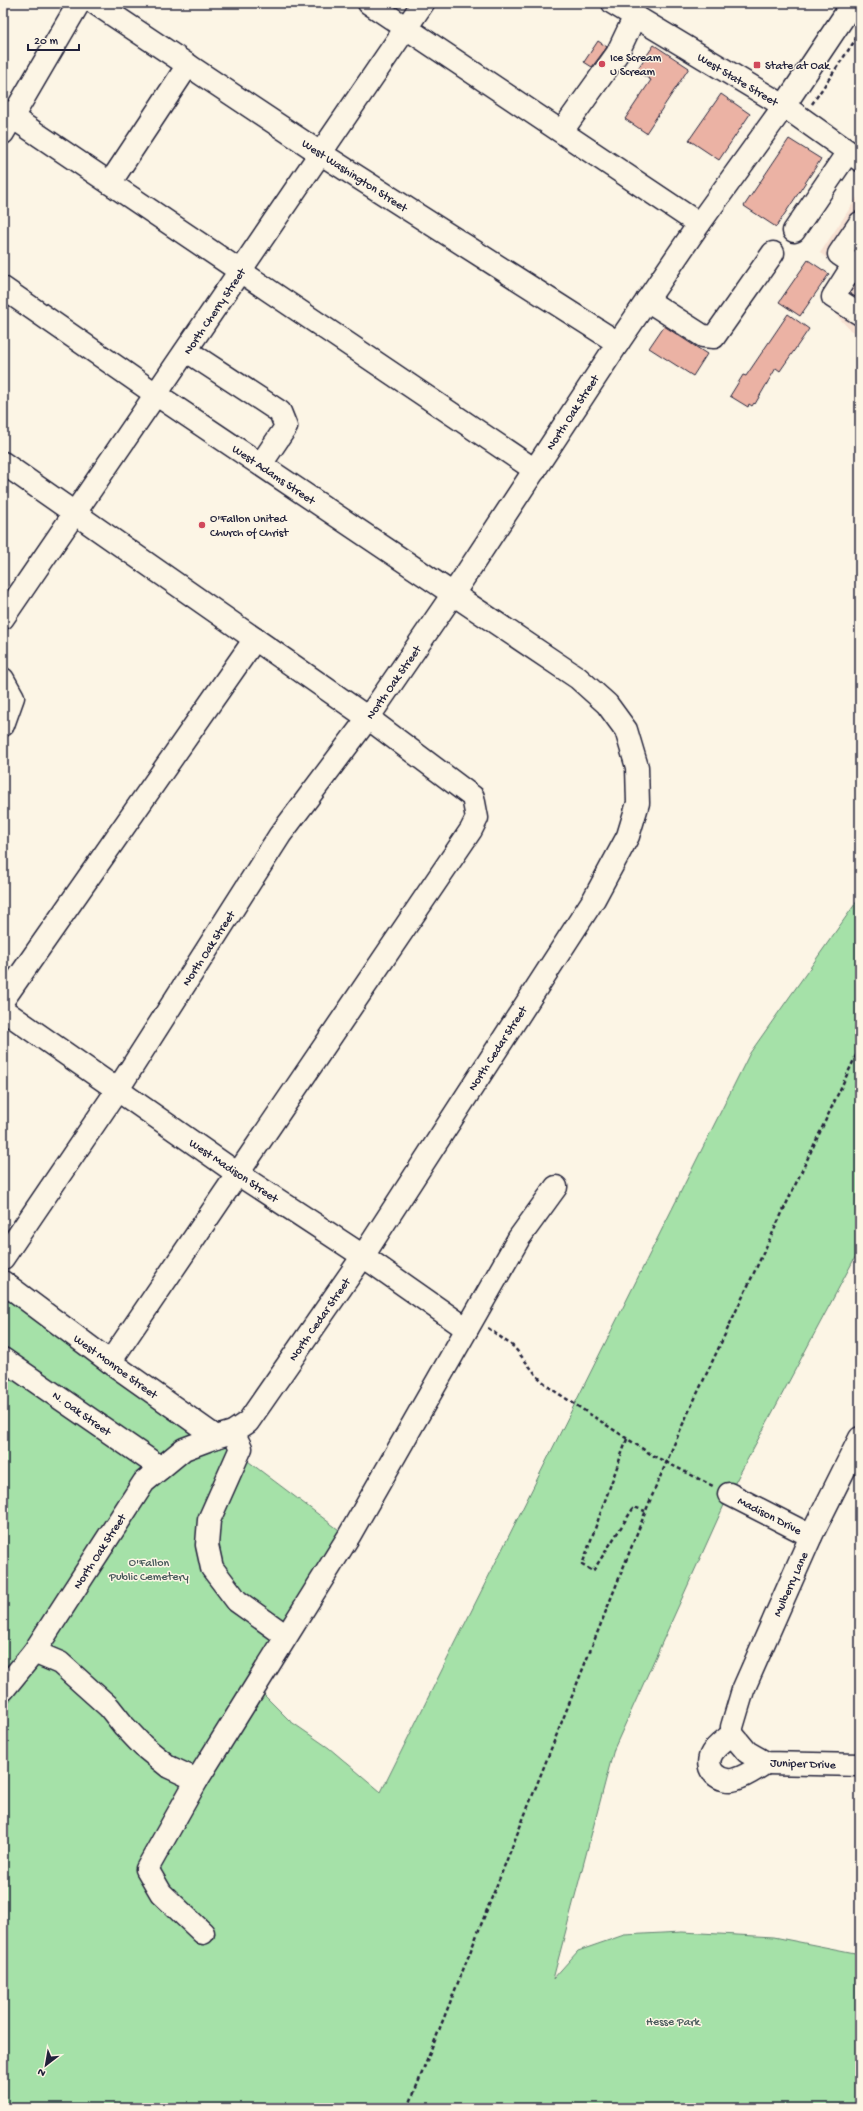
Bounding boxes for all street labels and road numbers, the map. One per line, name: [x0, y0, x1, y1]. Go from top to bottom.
street label: West State Street: [694, 51, 781, 111]
street label: West Washington Street: [298, 137, 410, 217]
street label: North Cherry Street: [182, 265, 250, 358]
street label: North Oak Street: [544, 372, 604, 453]
street label: West Adams Street: [229, 443, 318, 509]
street label: North Oak Street: [364, 643, 426, 723]
street label: North Oak Street: [180, 908, 240, 989]
street label: North Cedar Street: [466, 1003, 532, 1094]
street label: West Madison Street: [186, 1137, 281, 1207]
street label: North Cedar Street: [287, 1275, 355, 1364]
street label: West Monroe Street: [70, 1332, 160, 1403]
street label: N. Oak Street: [49, 1389, 114, 1441]
street label: Madison Drive: [735, 1495, 804, 1539]
street label: North Oak Street: [71, 1511, 131, 1592]
street label: Mulberry Lane: [771, 1550, 813, 1619]
street label: Juniper Drive: [770, 1757, 837, 1773]

